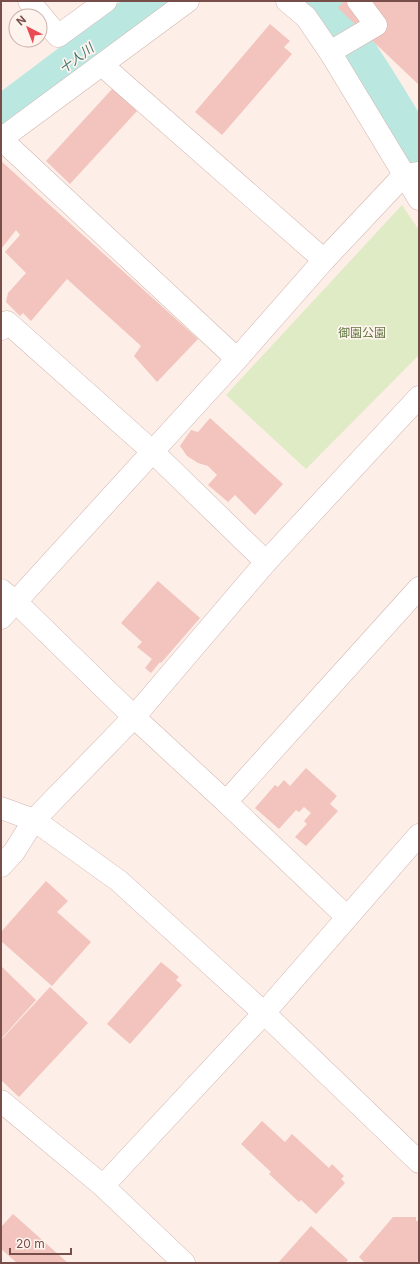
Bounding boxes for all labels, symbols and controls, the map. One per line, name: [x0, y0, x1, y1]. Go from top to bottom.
north arrow: [8, 8, 48, 48]
text: N: [14, 13, 29, 29]
water label: 十人川: [56, 39, 98, 76]
park label: 御園公園: [338, 325, 386, 340]
scale bar: [10, 1230, 71, 1256]
text: 20 m: [16, 1236, 45, 1251]

